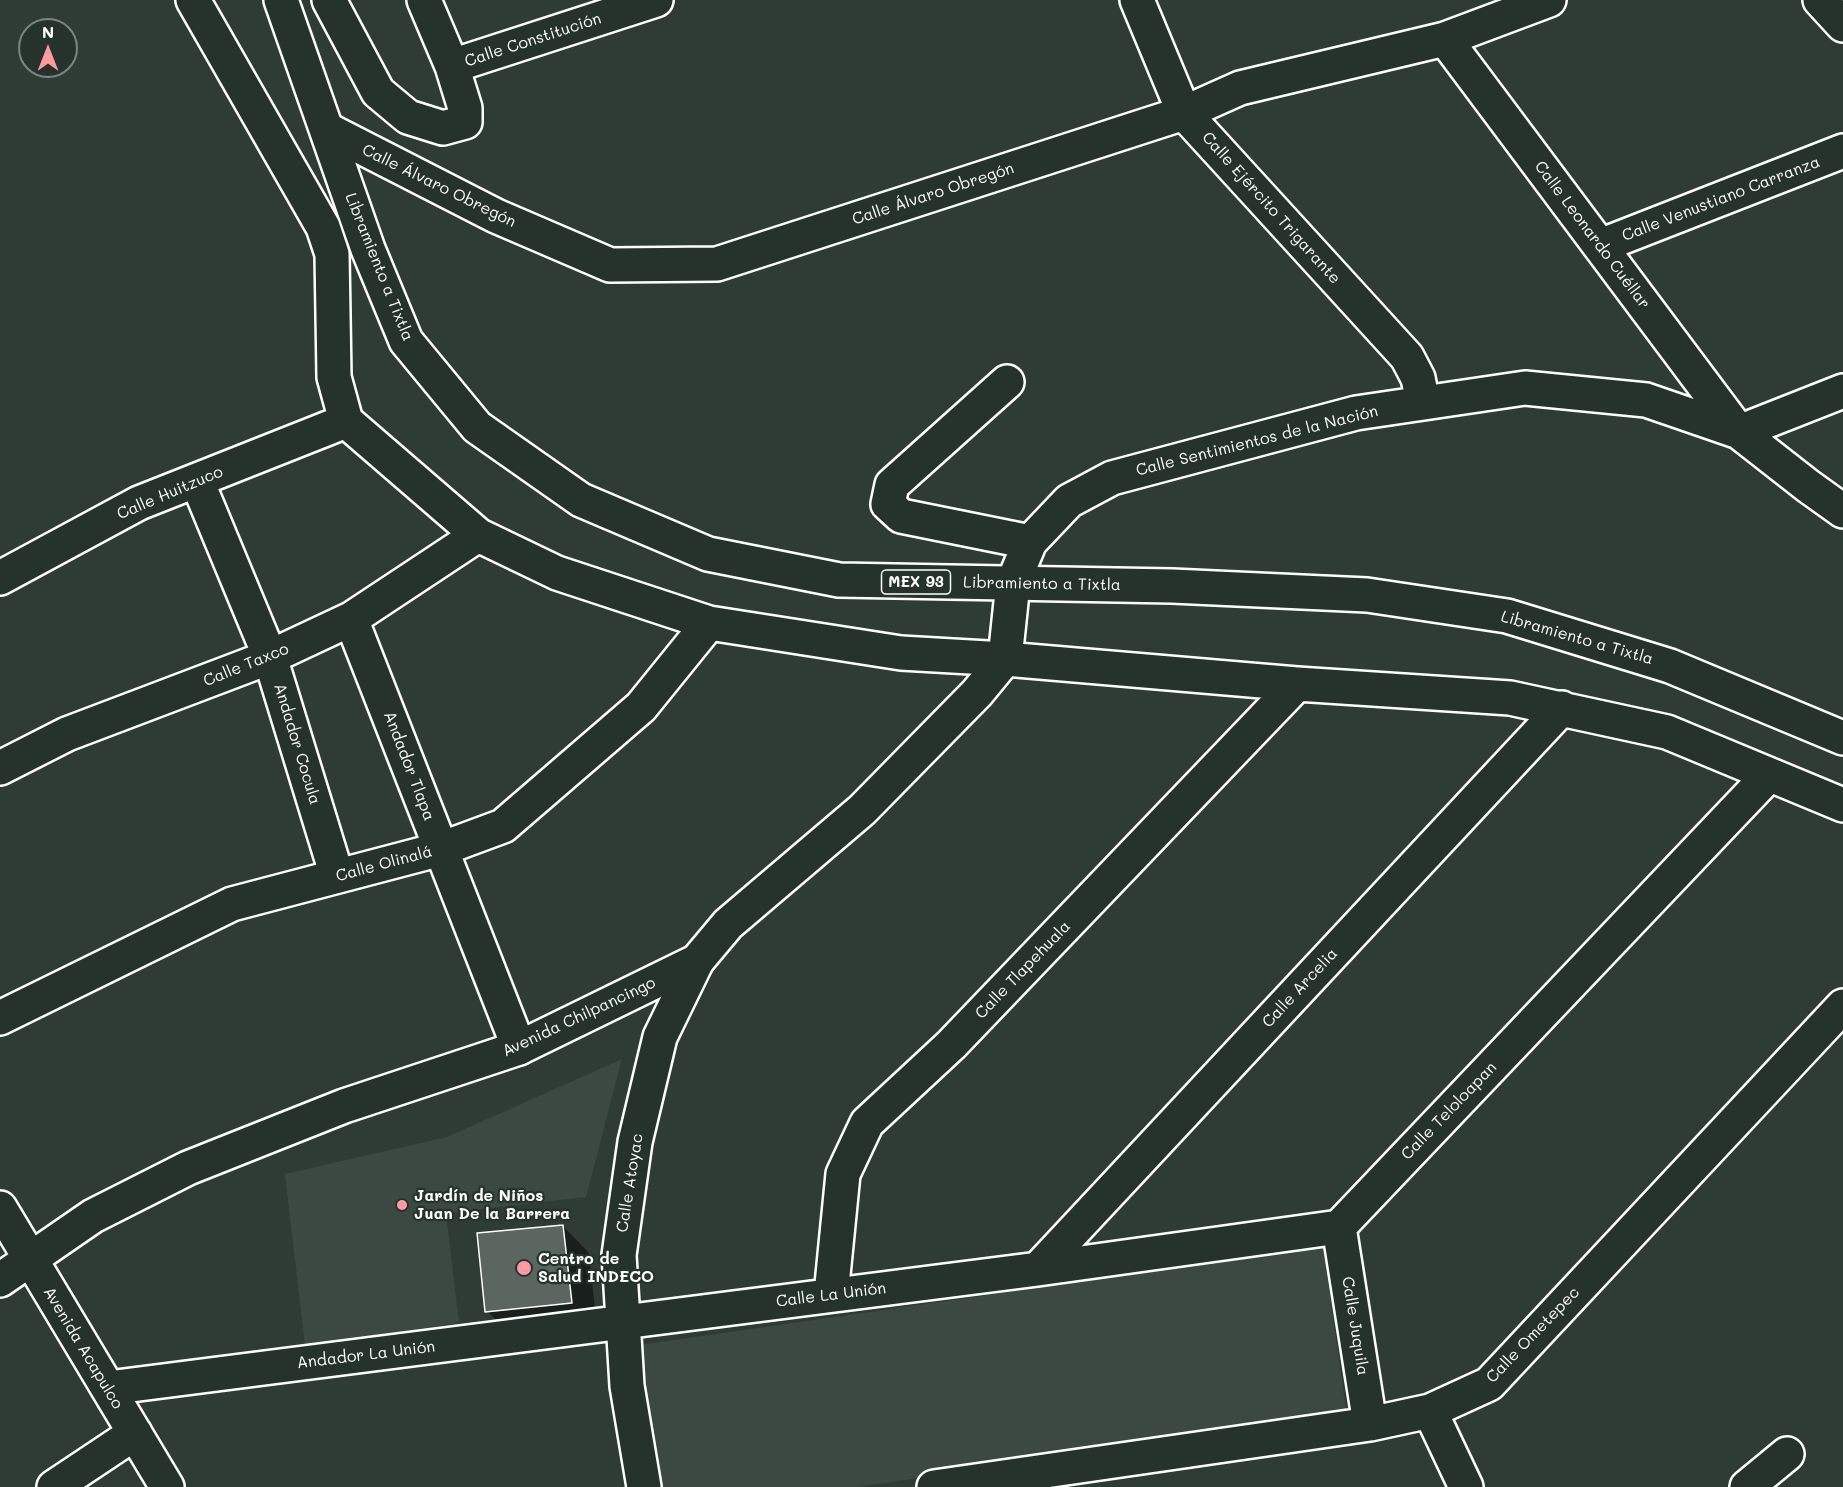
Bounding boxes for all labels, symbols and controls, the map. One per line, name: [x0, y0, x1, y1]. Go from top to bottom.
street label: Calle Constitución: [462, 9, 604, 71]
north arrow: [18, 18, 78, 78]
text: N: [42, 21, 54, 42]
street label: Calle Ejército Trigarante: [1198, 128, 1344, 288]
street label: Calle Álvaro Obregón: [359, 140, 519, 232]
street label: Calle Venustiano Carranza: [1619, 152, 1823, 246]
street label: Calle Leonardo Cuéllar: [1530, 157, 1654, 313]
street label: Calle Álvaro Obregón: [850, 159, 1016, 229]
street label: Libramiento a Tixtla: [341, 190, 417, 344]
street label: Calle Sentimientos de la Nación: [1134, 402, 1380, 480]
street label: Calle Huitzuco: [114, 462, 226, 524]
road number: MEX 93: [882, 570, 950, 594]
street label: Libramiento a Tixtla: [963, 573, 1121, 595]
street label: Libramiento a Tixtla: [1499, 607, 1655, 669]
street label: Calle Taxco: [201, 639, 291, 691]
street label: Andador Cocula: [269, 681, 325, 807]
street label: Andador Tlapa: [379, 709, 439, 823]
street label: Calle Olinalá: [334, 842, 434, 886]
street label: Calle Tlapehuala: [971, 917, 1075, 1023]
street label: Calle Arcelia: [1258, 944, 1342, 1032]
street label: Avenida Chilpancingo: [499, 973, 659, 1061]
street label: Calle Teloloapan: [1397, 1058, 1501, 1164]
street label: Calle Atoyac: [613, 1132, 647, 1234]
place label: Jardín de Niños Juan De la Barrera: [414, 1186, 570, 1224]
marker: Jardín de Niños Juan De la Barrera: [395, 1198, 409, 1212]
place label: Centro de Salud INDECO: [538, 1249, 654, 1287]
marker: Centro de Salud INDECO: [515, 1259, 533, 1277]
street label: Calle Juquila: [1338, 1275, 1372, 1377]
street label: Calle La Unión: [775, 1279, 887, 1311]
street label: Calle Ometepec: [1482, 1283, 1584, 1387]
street label: Avenida Acapulco: [39, 1284, 127, 1412]
street label: Andador La Unión: [296, 1337, 436, 1373]

